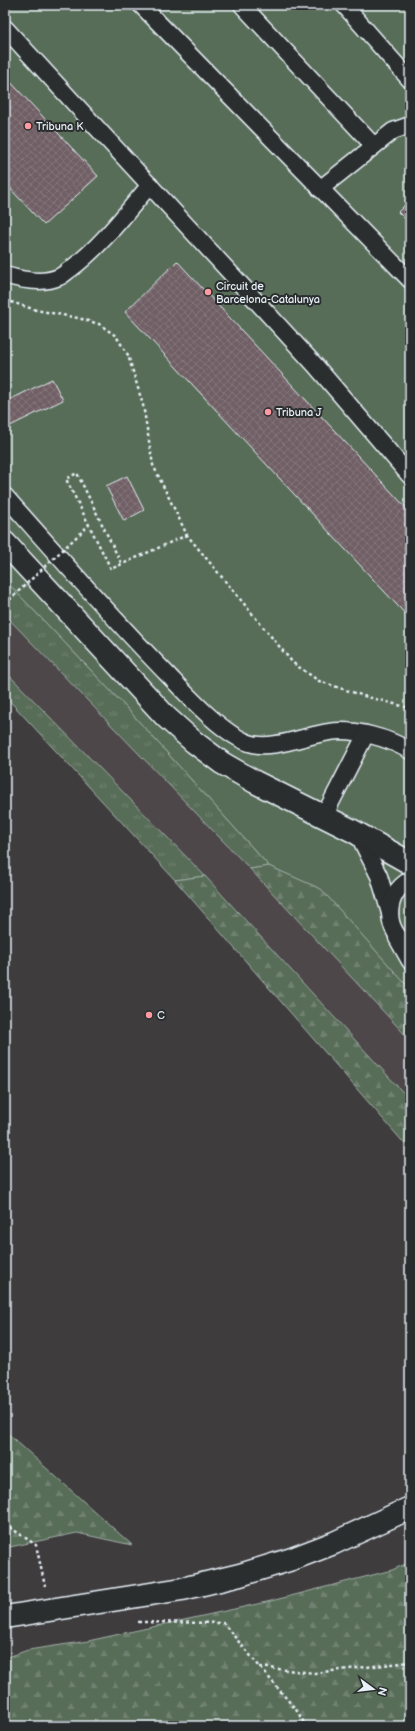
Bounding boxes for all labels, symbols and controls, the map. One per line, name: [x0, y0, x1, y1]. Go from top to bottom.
place label: Tribuna K: [36, 120, 84, 133]
marker: Tribuna K: [23, 121, 33, 131]
place label: Circuit de Barcelona-Catalunya: [216, 280, 320, 306]
marker: Circuit de Barcelona-Catalunya: [203, 287, 213, 297]
place label: Tribuna J: [276, 406, 322, 419]
marker: Tribuna J: [263, 407, 273, 417]
place label: C: [157, 1009, 165, 1022]
marker: C: [144, 1010, 154, 1020]
north arrow: [353, 1669, 393, 1709]
text: N: [375, 1686, 390, 1697]

